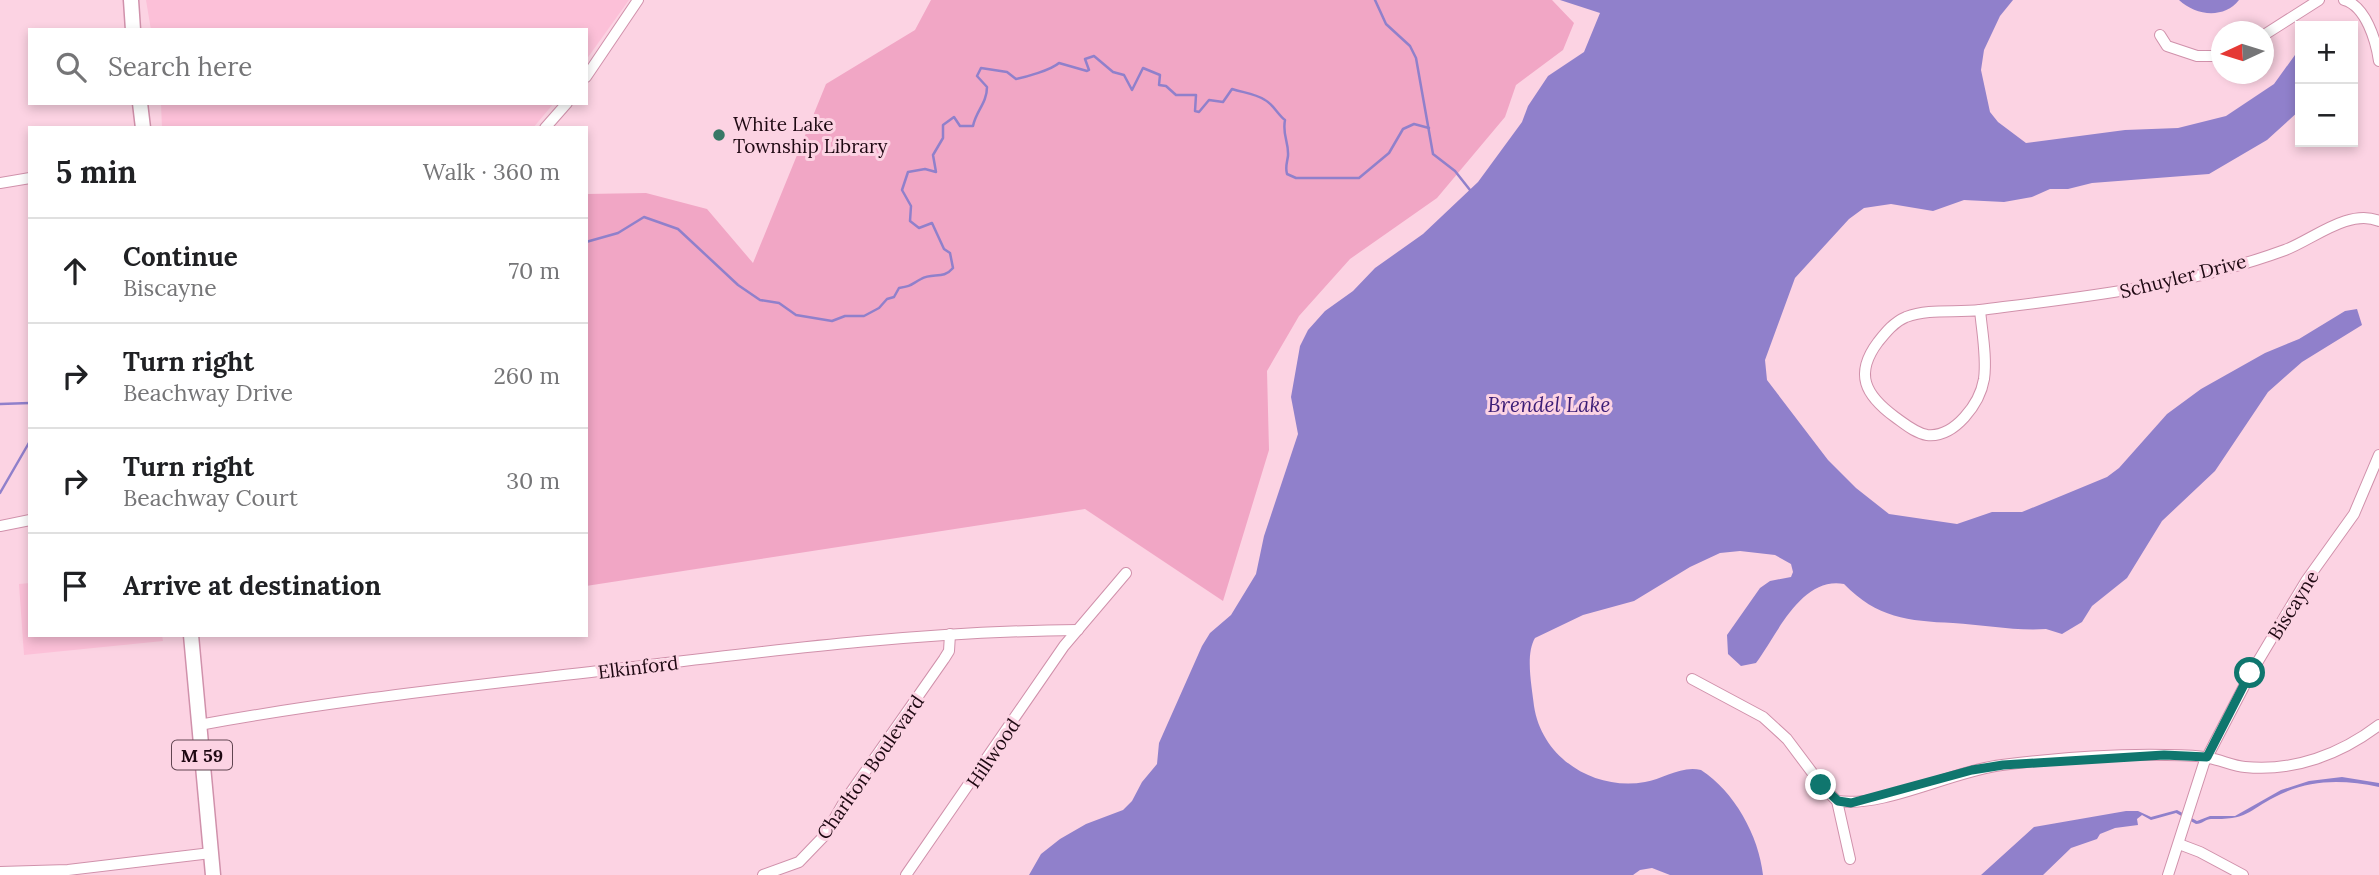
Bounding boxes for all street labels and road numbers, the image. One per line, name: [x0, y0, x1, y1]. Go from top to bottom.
street label: Schuyler Drive: [2117, 249, 2249, 303]
street label: Biscayne: [2262, 566, 2324, 644]
street label: Elkinford: [596, 650, 680, 684]
street label: Charlton Boulevard: [811, 690, 929, 844]
street label: Hillwood: [961, 714, 1025, 792]
road number: M 59: [172, 740, 232, 770]

